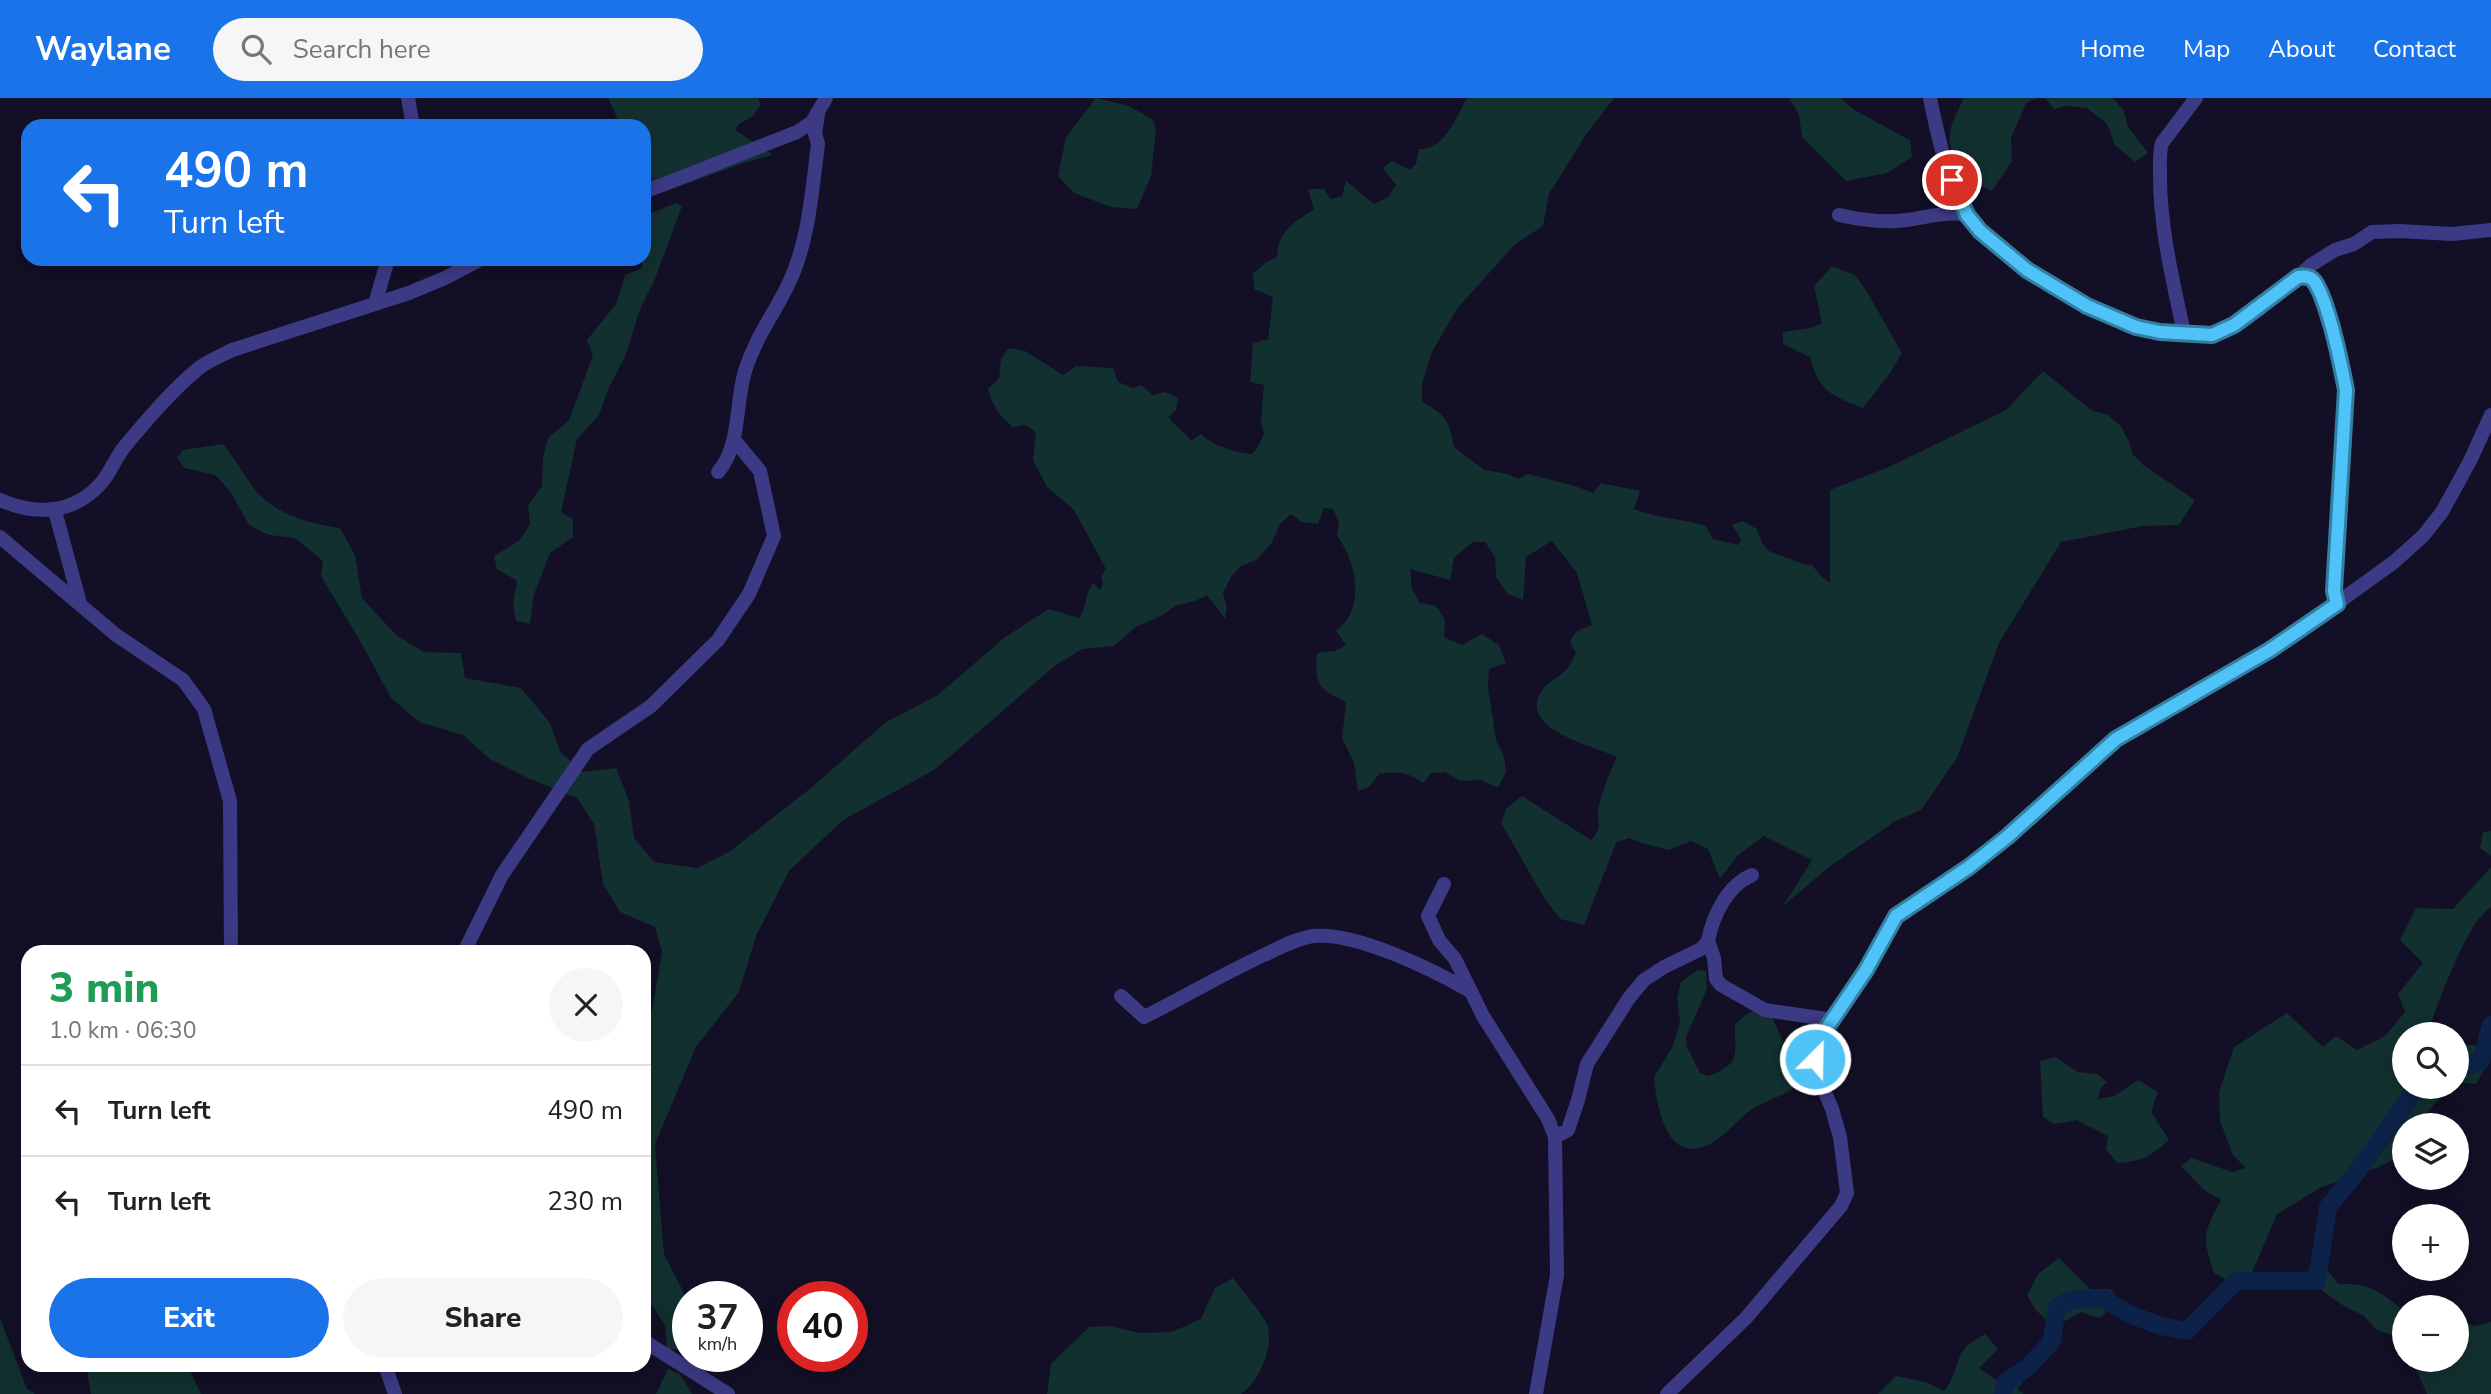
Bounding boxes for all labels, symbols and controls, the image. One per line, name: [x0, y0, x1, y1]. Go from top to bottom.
search box: [213, 18, 703, 81]
text: Waylane: [35, 27, 171, 72]
icon: search: [237, 30, 275, 68]
text: Search here: [293, 32, 431, 67]
text: Home: [2080, 33, 2145, 65]
text: Map: [2183, 33, 2230, 65]
text: About: [2268, 33, 2335, 65]
text: Contact: [2373, 33, 2456, 65]
text: 490 m: [164, 137, 308, 204]
icon: left: [49, 147, 140, 238]
pin: [1922, 150, 1982, 210]
icon: arrive: [1933, 161, 1971, 199]
text: Turn left: [164, 201, 284, 244]
text: 3 min: [49, 960, 159, 1017]
button: close: [549, 968, 623, 1042]
text: 1.0 km · 06:30: [49, 1015, 196, 1046]
position arrow: [1778, 1022, 1852, 1096]
map controls: [2392, 1022, 2469, 1372]
button: search: [2392, 1022, 2469, 1099]
icon: left: [49, 1092, 87, 1130]
text: Turn left: [108, 1093, 211, 1128]
text: 490 m: [547, 1093, 623, 1128]
button: layers: [2392, 1113, 2469, 1190]
icon: left: [49, 1183, 87, 1221]
text: Turn left: [108, 1184, 211, 1219]
text: 230 m: [547, 1184, 623, 1219]
button: +: [2392, 1204, 2469, 1281]
button: Exit: [49, 1278, 329, 1358]
button: Share: [343, 1278, 623, 1358]
speed limit sign: 40: [777, 1281, 868, 1372]
text: 37: [696, 1294, 739, 1341]
button: −: [2392, 1295, 2469, 1372]
text: km/h: [698, 1332, 737, 1356]

